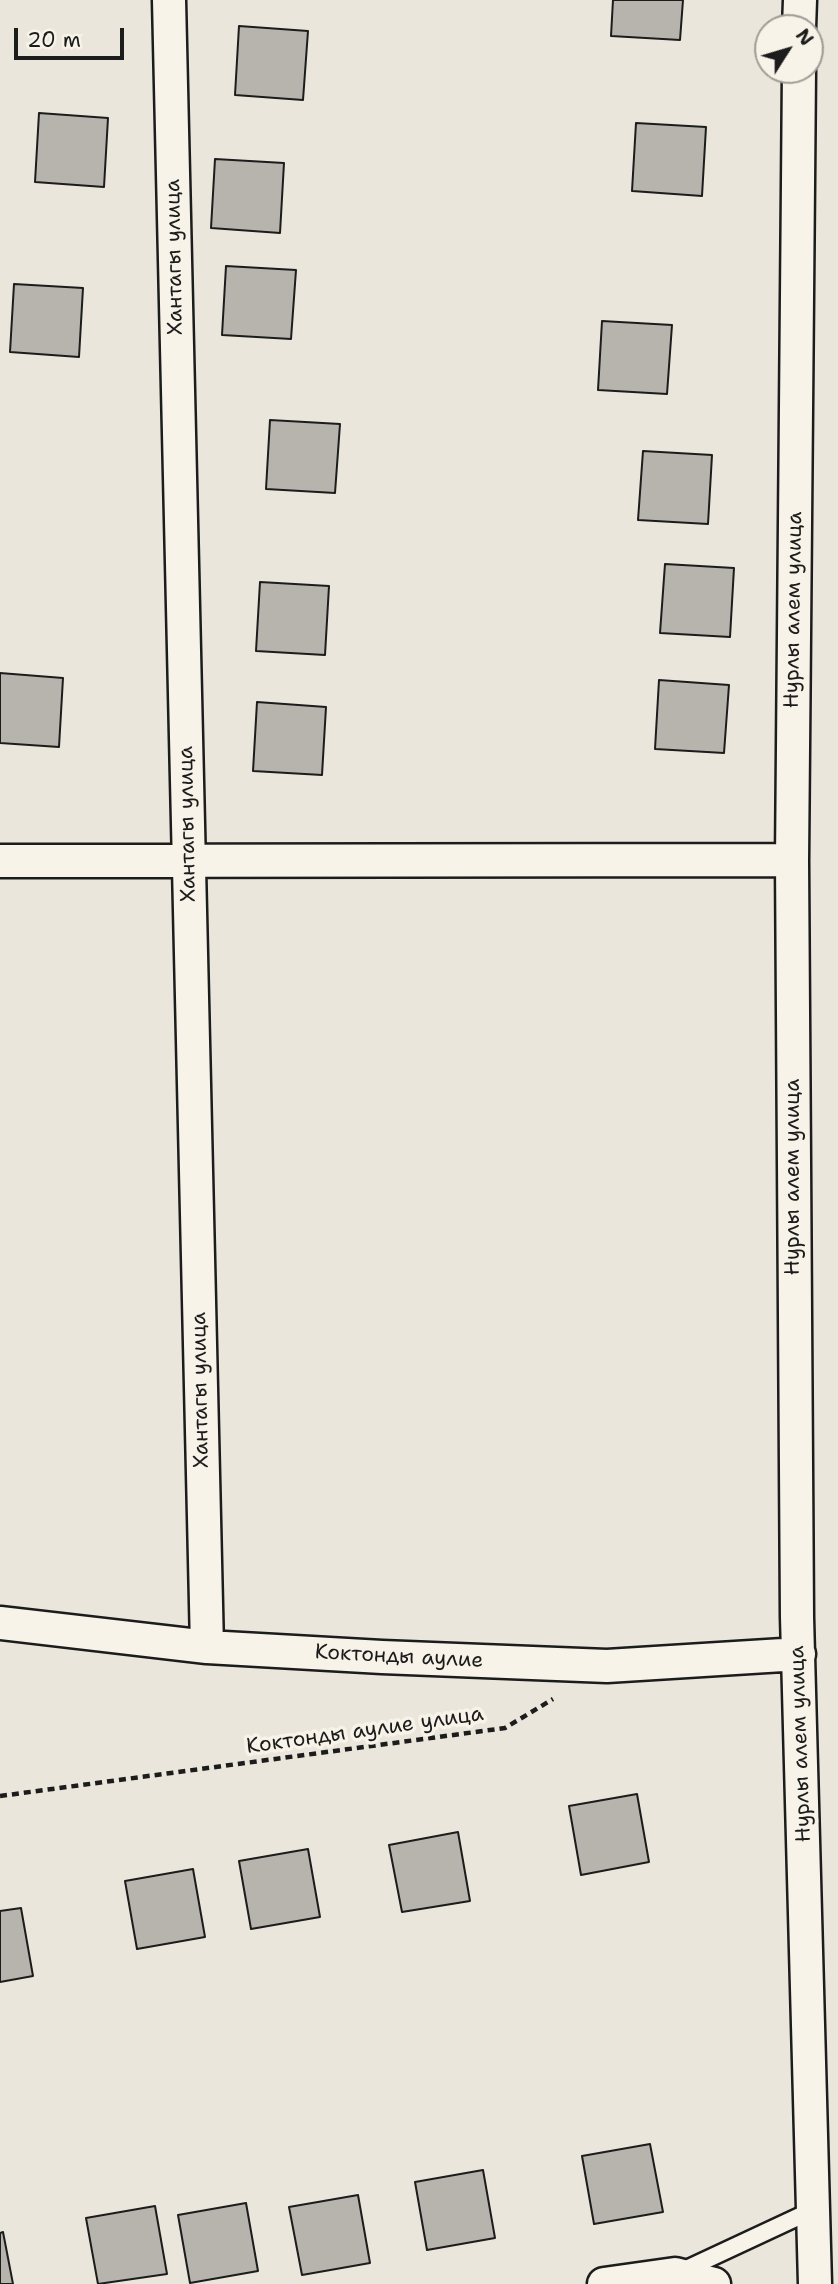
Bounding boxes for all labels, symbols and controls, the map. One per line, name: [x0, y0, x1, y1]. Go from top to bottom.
scale bar: [18, 14, 128, 58]
north arrow: [754, 14, 824, 84]
text: N: [790, 24, 819, 51]
text: 20 m: [27, 26, 81, 54]
street label: Хантагы улица: [161, 179, 189, 335]
street label: Нурлы алем улица: [780, 511, 808, 709]
street label: Хантагы улица: [174, 746, 202, 902]
street label: Нурлы алем улица: [781, 1079, 807, 1275]
street label: Хантагы улица: [187, 1312, 215, 1468]
street label: Коктонды аулие: [314, 1640, 484, 1674]
street label: Нурлы алем улица: [785, 1645, 817, 1843]
street label: Коктонды аулие улица: [245, 1702, 485, 1760]

